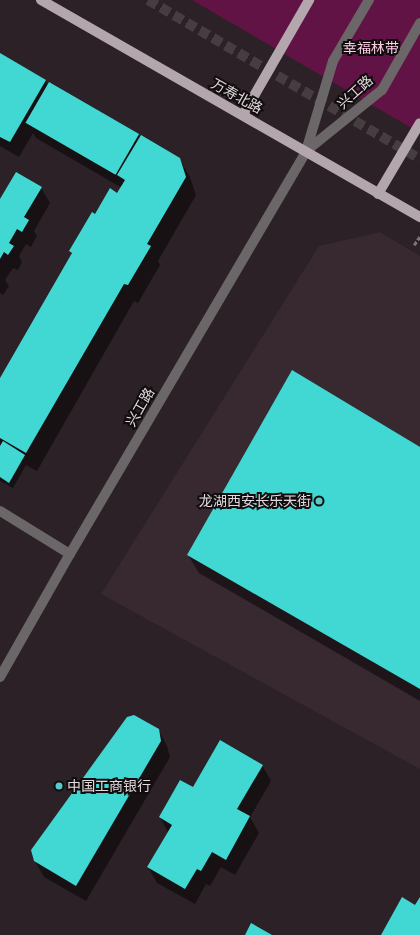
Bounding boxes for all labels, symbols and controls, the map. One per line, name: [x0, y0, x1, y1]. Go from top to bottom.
park label: 幸福林带: [343, 40, 399, 56]
street label: 兴工路: [334, 72, 376, 112]
street label: 万寿北路: [208, 75, 266, 117]
street label: 兴工路: [122, 385, 158, 429]
place label: 龙湖西安长乐天街: [199, 493, 311, 509]
marker: 龙湖西安长乐天街: [314, 496, 324, 506]
place label: 中国工商银行: [67, 778, 151, 794]
marker: 中国工商银行: [54, 781, 64, 791]

